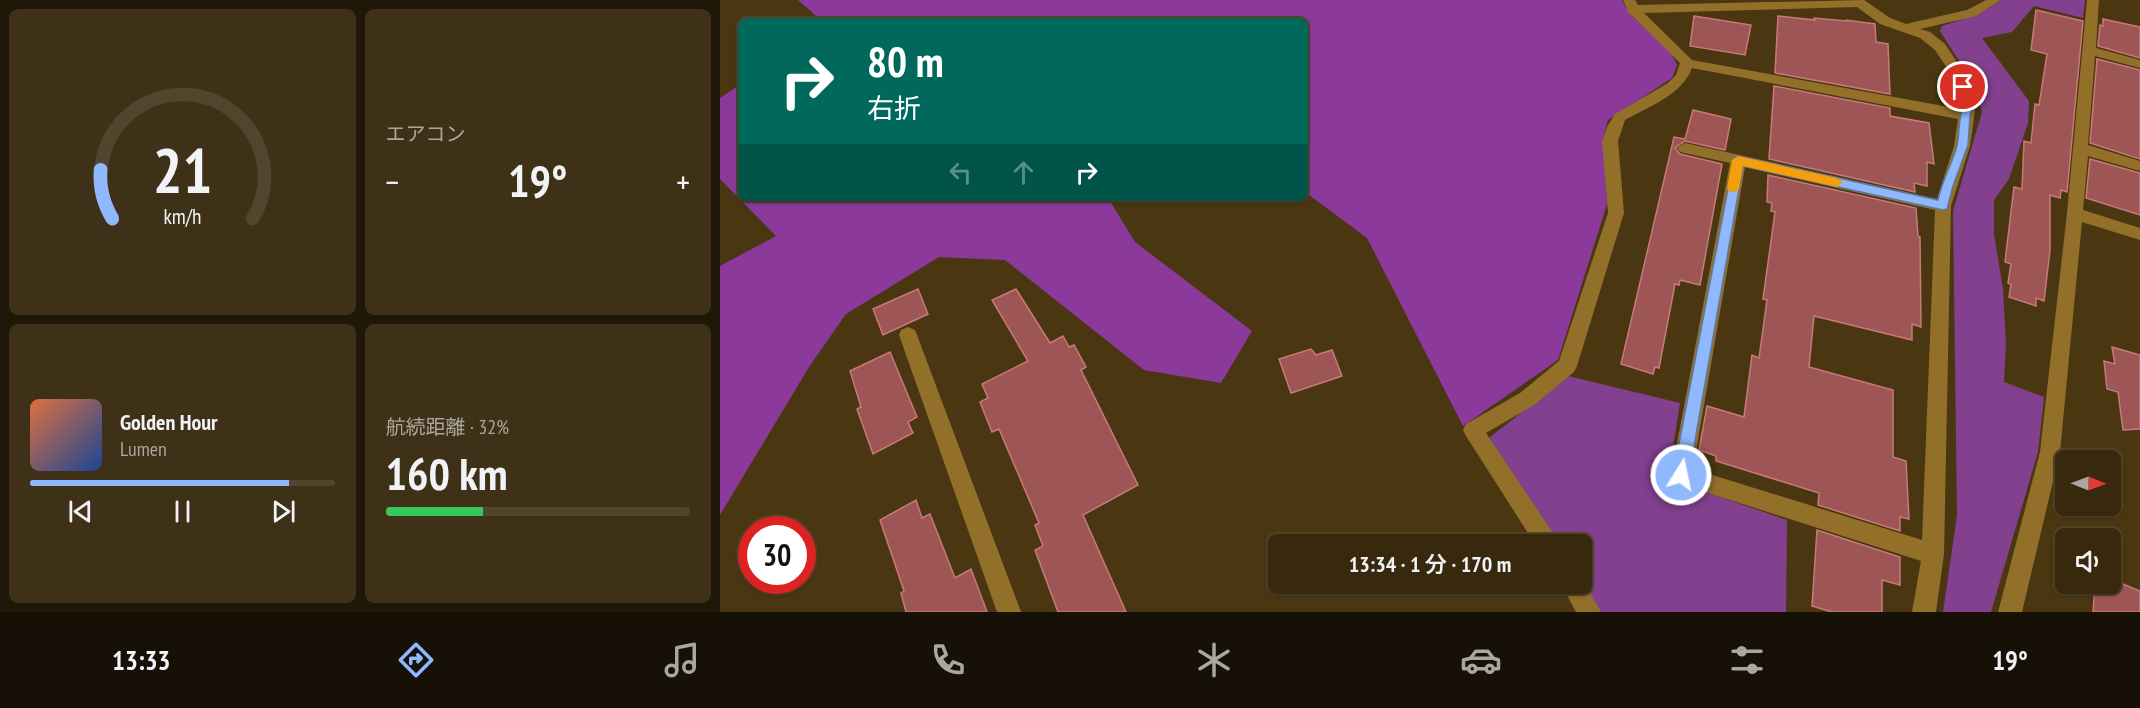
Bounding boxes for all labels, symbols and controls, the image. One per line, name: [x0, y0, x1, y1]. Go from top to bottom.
text: 80 m: [867, 34, 944, 89]
icon: right: [768, 42, 846, 120]
pin: [1937, 61, 1988, 112]
icon: arrive: [1946, 70, 1979, 103]
text: 右折: [867, 91, 921, 125]
text: エアコン: [386, 121, 466, 147]
text: 21: [152, 129, 212, 210]
text: 19°: [508, 151, 567, 209]
icon: left: [944, 156, 977, 189]
icon: ahead: [1007, 156, 1040, 189]
icon: right: [1070, 156, 1103, 189]
text: −: [386, 160, 399, 203]
text: +: [676, 160, 690, 203]
text: km/h: [163, 202, 201, 230]
text: Golden Hour: [120, 408, 218, 436]
text: 航続距離 · 32%: [386, 414, 509, 440]
text: Lumen: [120, 436, 167, 462]
position arrow: [1649, 443, 1713, 507]
text: 160 km: [386, 444, 508, 502]
north arrow: [2055, 450, 2121, 516]
map controls: [2055, 450, 2121, 594]
icon: previous: [64, 495, 97, 528]
icon: pause: [166, 495, 199, 528]
icon: next: [267, 495, 300, 528]
speed limit sign: 30: [738, 516, 816, 594]
button: sound: [2055, 528, 2121, 594]
text: 13:34 · 1 分 · 170 m: [1349, 550, 1511, 578]
icon: directions: [395, 639, 437, 681]
icon: music: [661, 639, 703, 681]
icon: phone: [927, 639, 969, 681]
icon: climate: [1193, 639, 1235, 681]
icon: car: [1460, 639, 1502, 681]
icon: filters: [1726, 639, 1768, 681]
text: 13:33: [112, 643, 171, 677]
text: 19°: [1992, 643, 2028, 677]

